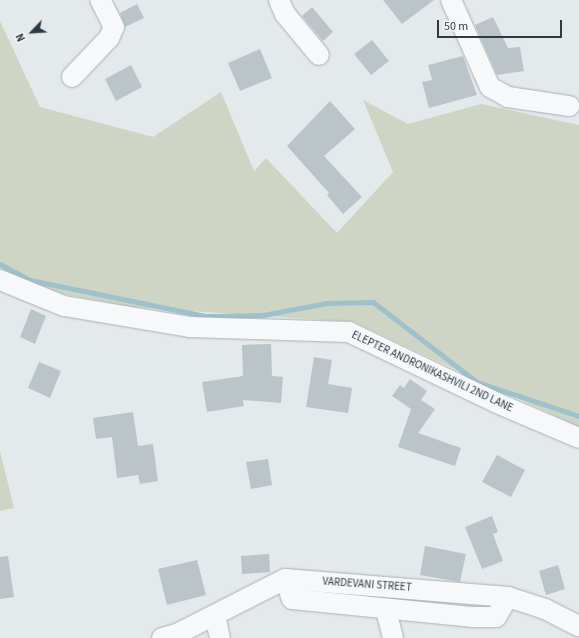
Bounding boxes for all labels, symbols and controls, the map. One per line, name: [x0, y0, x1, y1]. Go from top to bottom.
north arrow: [12, 12, 52, 52]
scale bar: [439, 12, 564, 38]
text: 50 m: [444, 18, 468, 35]
text: N: [12, 31, 29, 44]
street label: ELEPTER ANDRONIKASHVILI 2ND LANE: [349, 329, 515, 415]
street label: VARDEVANI STREET: [322, 575, 412, 595]

